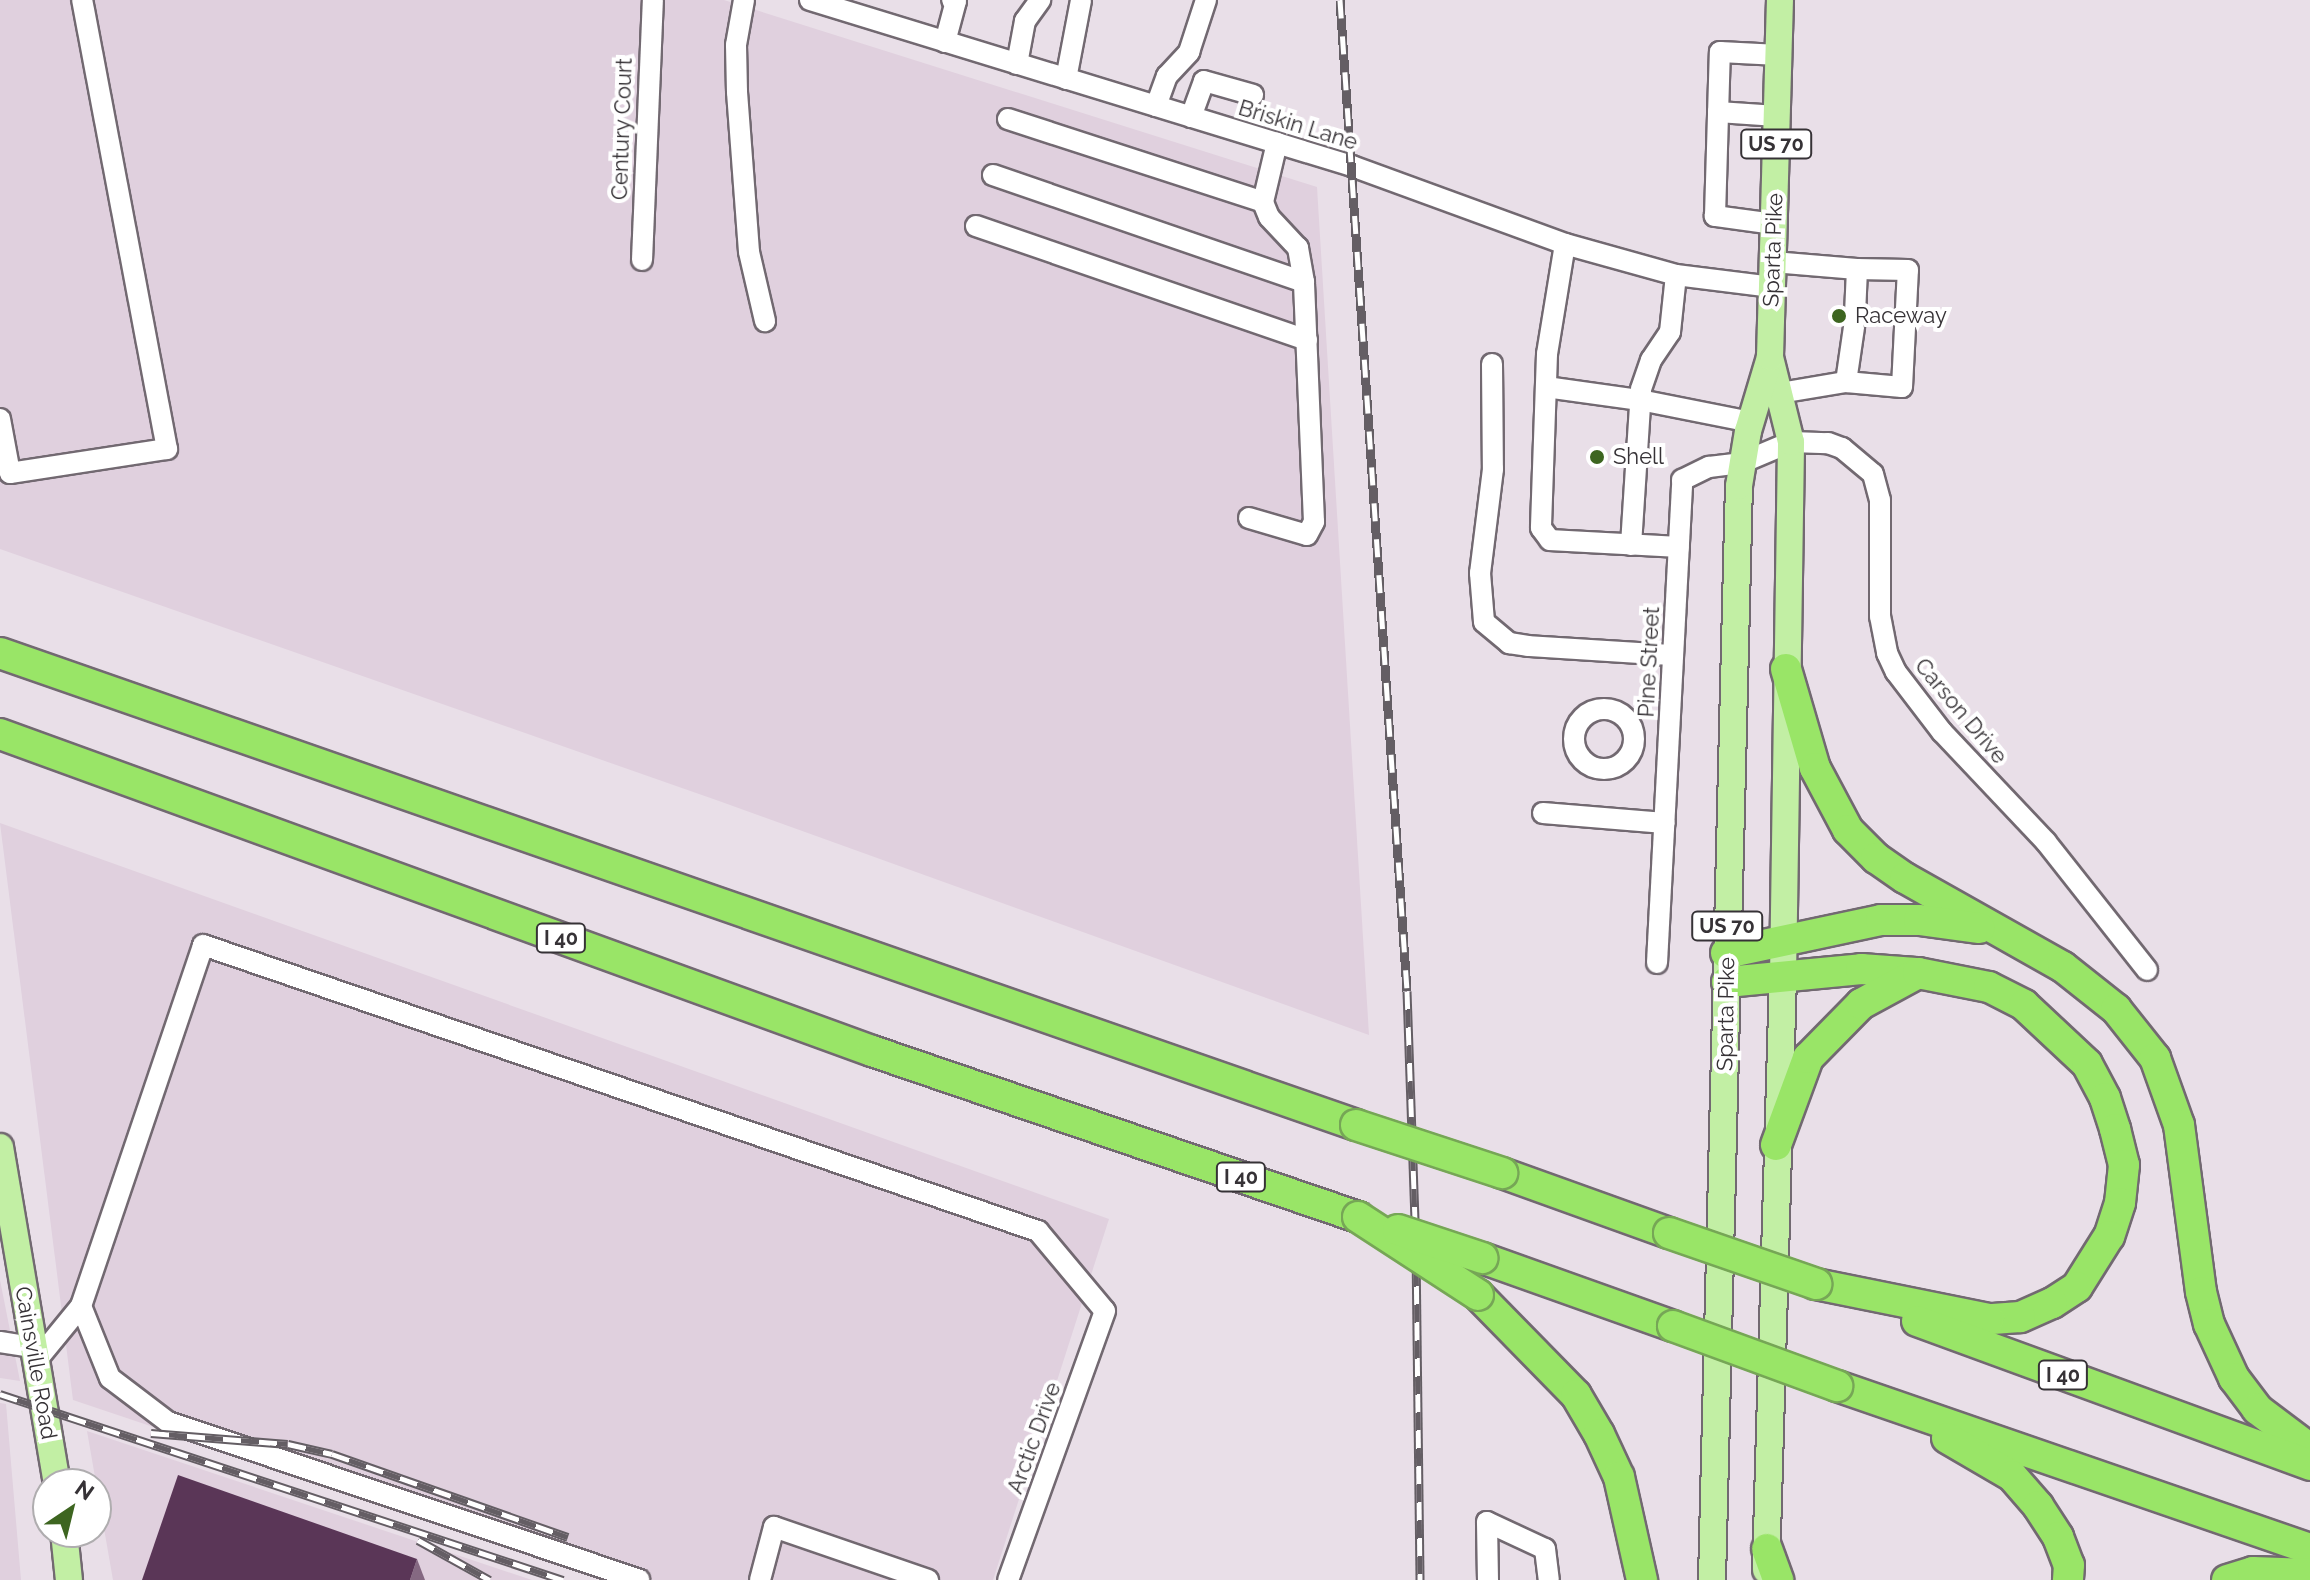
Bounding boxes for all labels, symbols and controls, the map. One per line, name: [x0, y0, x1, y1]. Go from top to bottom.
street label: Century Court: [606, 57, 638, 201]
street label: Briskin Lane: [1235, 94, 1361, 156]
road number: US 70: [1740, 128, 1812, 160]
street label: Sparta Pike: [1758, 193, 1788, 307]
place label: Raceway: [1855, 303, 1947, 329]
marker: Raceway: [1830, 307, 1848, 325]
place label: Shell: [1613, 444, 1664, 470]
marker: Shell: [1588, 448, 1606, 466]
street label: Pine Street: [1633, 606, 1665, 718]
street label: Carson Drive: [1909, 653, 2013, 769]
road number: US 70: [1691, 910, 1763, 942]
road number: I 40: [535, 922, 587, 954]
street label: Sparta Pike: [1712, 957, 1740, 1071]
road number: I 40: [1215, 1161, 1267, 1193]
street label: Cainsville Road: [10, 1284, 62, 1442]
road number: I 40: [2037, 1359, 2089, 1391]
street label: Arctic Drive: [1002, 1379, 1066, 1497]
north arrow: [32, 1468, 112, 1548]
text: N: [70, 1475, 99, 1505]

